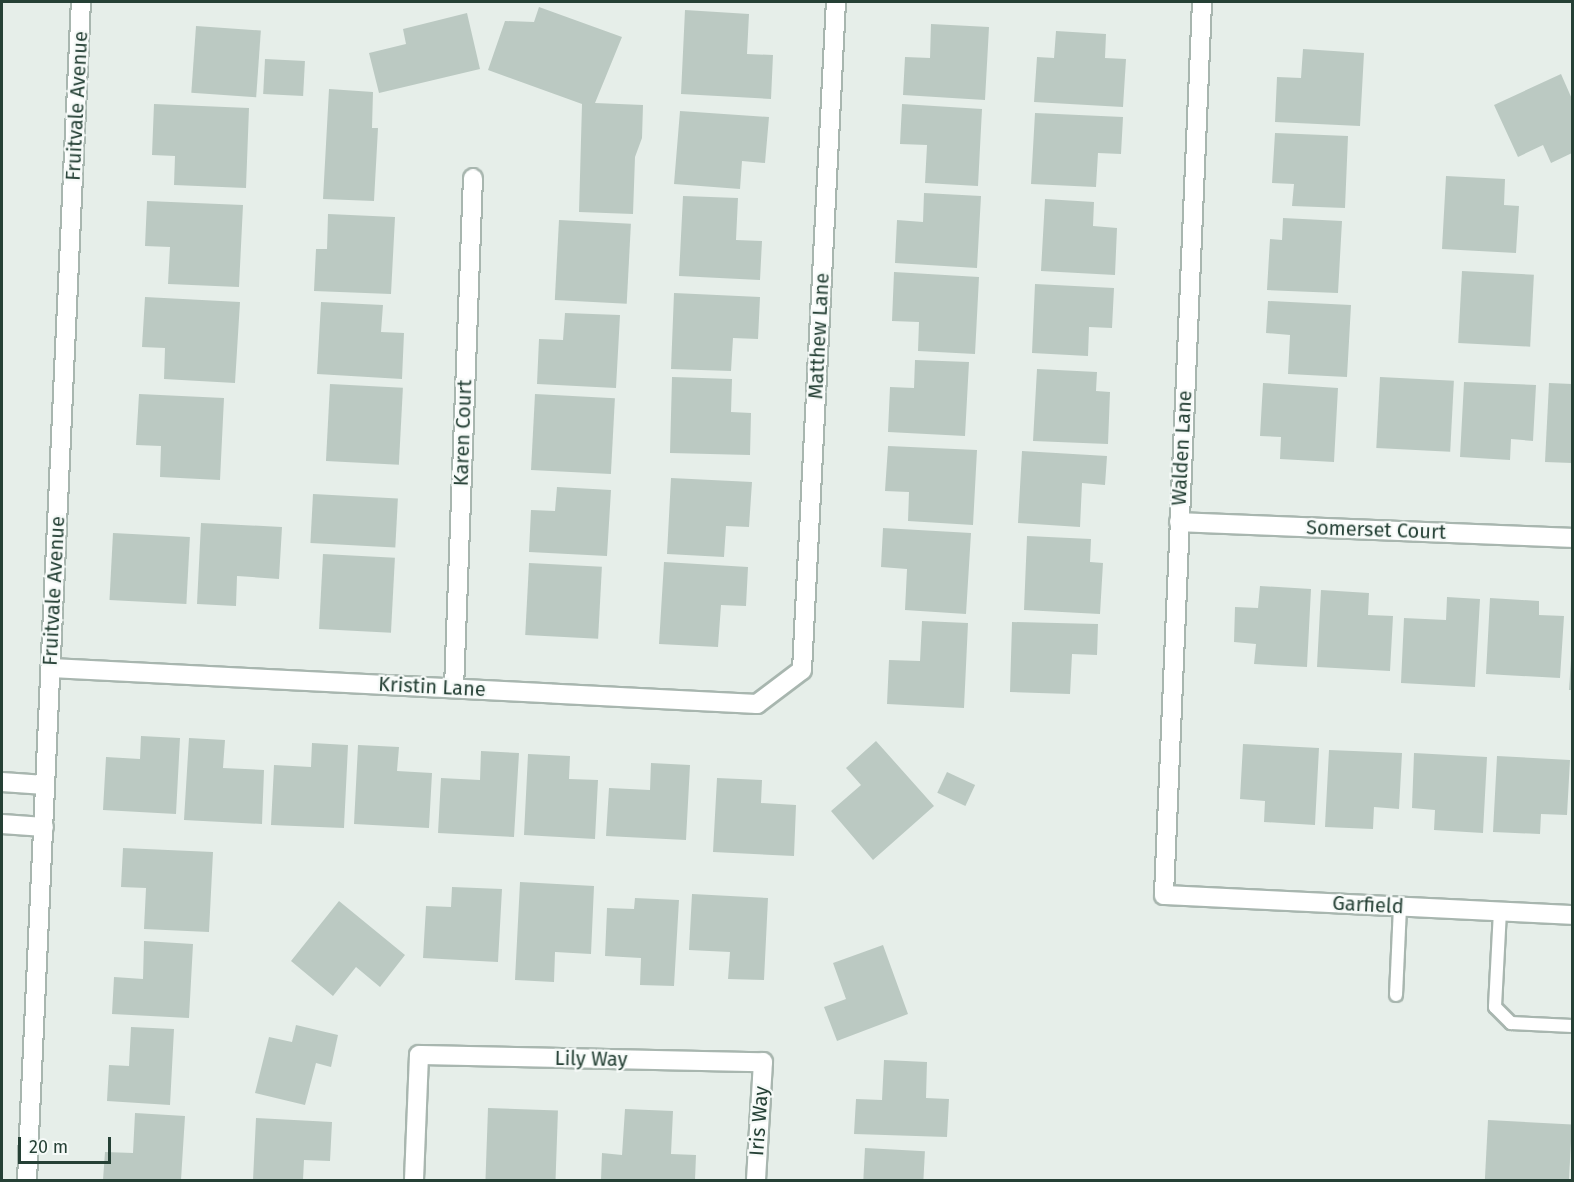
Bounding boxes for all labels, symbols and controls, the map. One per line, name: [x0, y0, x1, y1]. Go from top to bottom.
street label: Fruitvale Avenue: [61, 31, 93, 181]
street label: Matthew Lane: [804, 272, 834, 400]
street label: Karen Court: [449, 379, 477, 487]
street label: Walden Lane: [1167, 390, 1197, 506]
street label: Fruitvale Avenue: [38, 516, 70, 666]
street label: Somerset Court: [1306, 516, 1446, 544]
street label: Kristin Lane: [378, 672, 486, 702]
street label: Garfield: [1332, 891, 1404, 919]
street label: Lily Way: [554, 1046, 628, 1072]
street label: Iris Way: [745, 1085, 773, 1157]
scale bar: [21, 1125, 114, 1163]
text: 20 m: [29, 1136, 68, 1158]

